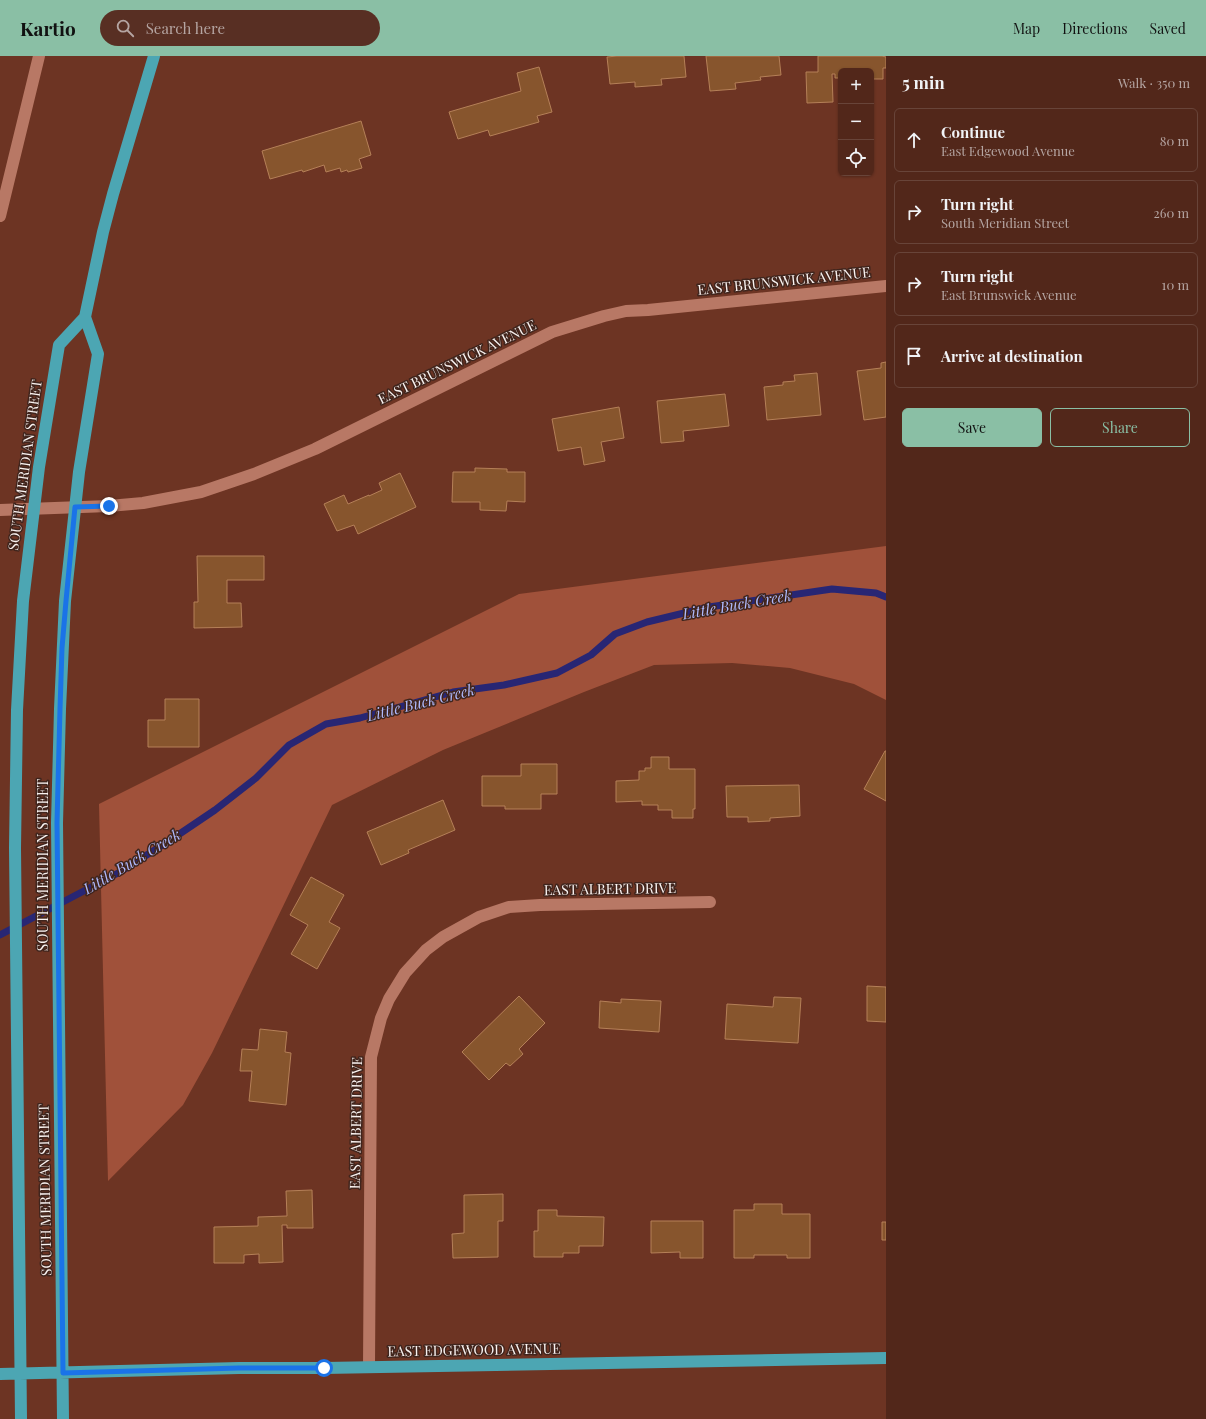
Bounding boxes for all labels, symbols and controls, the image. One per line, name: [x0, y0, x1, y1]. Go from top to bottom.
search box: [100, 10, 380, 46]
text: Kartio: [20, 15, 76, 41]
icon: search: [114, 17, 136, 39]
text: Search here: [146, 18, 225, 38]
text: Map: [1013, 19, 1040, 38]
text: Directions: [1062, 19, 1128, 38]
text: Saved: [1150, 19, 1186, 38]
map controls: [838, 68, 874, 176]
button: +: [838, 68, 874, 104]
text: 5 min: [902, 71, 945, 93]
text: Walk · 350 m: [1118, 74, 1190, 91]
button: −: [838, 104, 874, 140]
text: Continue: [941, 122, 1005, 142]
icon: ahead: [903, 129, 925, 151]
text: 80 m: [1160, 132, 1189, 149]
button: locate: [838, 140, 874, 176]
text: East Edgewood Avenue: [941, 142, 1075, 159]
text: Turn right: [941, 194, 1014, 214]
icon: right: [903, 201, 925, 223]
text: 260 m: [1153, 204, 1189, 221]
text: South Meridian Street: [941, 214, 1069, 231]
street label: EAST BRUNSWICK AVENUE: [696, 262, 871, 299]
text: Turn right: [941, 266, 1014, 286]
icon: right: [903, 273, 925, 295]
text: 10 m: [1162, 276, 1189, 293]
text: East Brunswick Avenue: [941, 286, 1077, 303]
street label: EAST BRUNSWICK AVENUE: [374, 315, 539, 408]
icon: arrive: [903, 345, 925, 367]
text: Arrive at destination: [941, 346, 1083, 366]
street label: SOUTH MERIDIAN STREET: [3, 378, 46, 552]
button: Save: [902, 408, 1042, 447]
button: Share: [1050, 408, 1190, 447]
route end: [100, 497, 118, 515]
water label: Little Buck Creek: [680, 585, 793, 624]
water label: Little Buck Creek: [364, 679, 477, 725]
street label: SOUTH MERIDIAN STREET: [33, 778, 52, 951]
water label: Little Buck Creek: [78, 824, 184, 899]
street label: EAST ALBERT DRIVE: [544, 878, 676, 899]
street label: EAST ALBERT DRIVE: [345, 1057, 366, 1189]
street label: SOUTH MERIDIAN STREET: [33, 1103, 56, 1276]
street label: EAST EDGEWOOD AVENUE: [387, 1338, 561, 1361]
route start: [315, 1359, 333, 1377]

